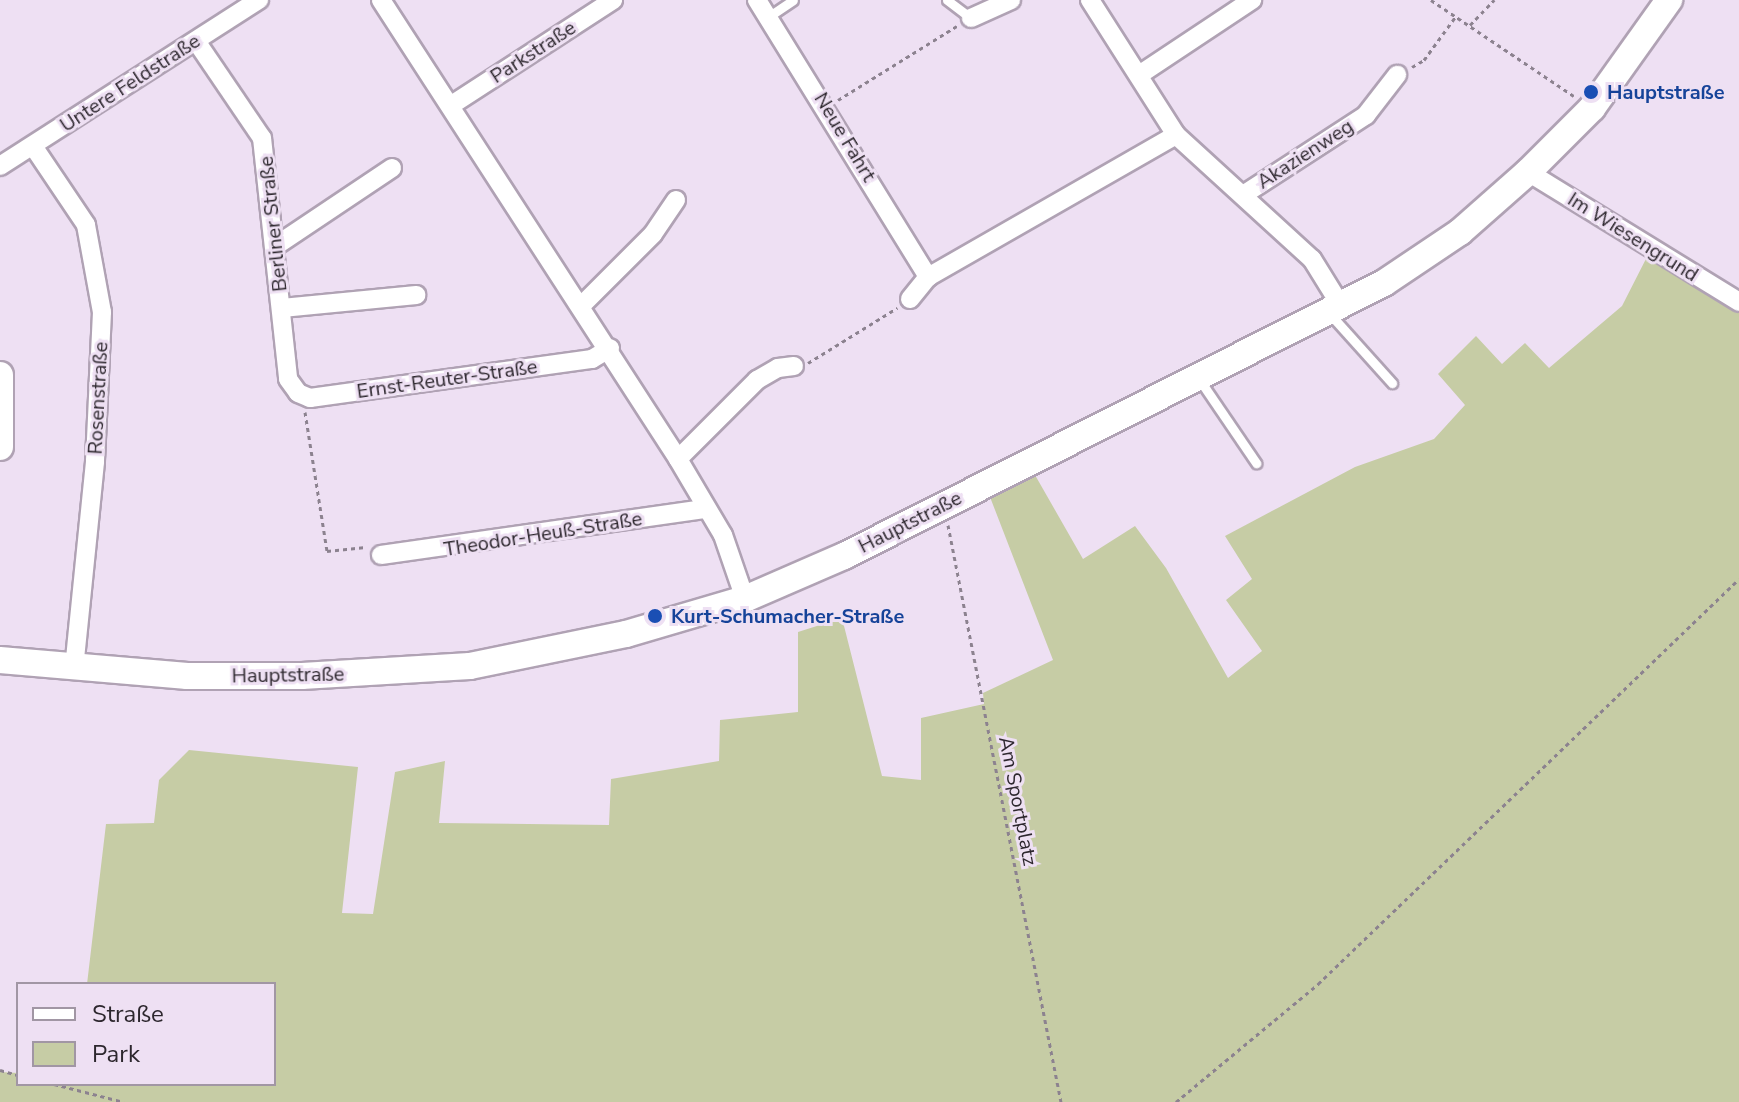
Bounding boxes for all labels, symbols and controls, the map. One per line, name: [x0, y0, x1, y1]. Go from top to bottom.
street label: Parkstraße: [486, 16, 580, 88]
street label: Untere Feldstraße: [55, 29, 205, 137]
place label: Hauptstraße: [1607, 80, 1724, 104]
marker: Hauptstraße: [1582, 83, 1600, 101]
street label: Neue Fahrt: [809, 88, 881, 186]
street label: Akazienweg: [1252, 114, 1358, 194]
street label: Berliner Straße: [254, 155, 292, 293]
street label: Im Wiesengrund: [1563, 187, 1703, 287]
street label: Rosenstraße: [83, 341, 113, 455]
street label: Ernst-Reuter-Straße: [355, 354, 539, 404]
street label: Hauptstraße: [854, 486, 966, 558]
street label: Theodor-Heuß-Straße: [442, 506, 644, 562]
place label: Kurt-Schumacher-Straße: [671, 604, 904, 628]
marker: Kurt-Schumacher-Straße: [646, 607, 664, 625]
street label: Hauptstraße: [231, 662, 345, 688]
street label: Am Sportplatz: [994, 734, 1042, 868]
legend: [16, 982, 276, 1086]
text: Straße: [92, 998, 164, 1030]
text: Park: [92, 1038, 140, 1070]

